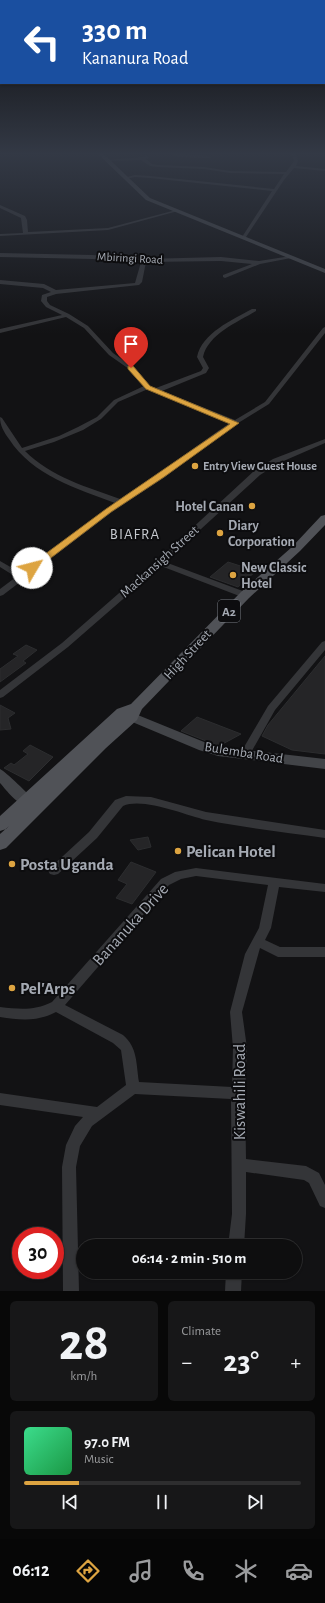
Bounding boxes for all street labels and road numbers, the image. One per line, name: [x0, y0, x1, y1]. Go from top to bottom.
street label: Mbiringi Road: [97, 250, 163, 266]
street label: Mackansigh Street: [118, 523, 202, 601]
road number: A2: [218, 600, 240, 622]
street label: High Street: [161, 627, 214, 682]
street label: Bulemba Road: [203, 740, 284, 766]
street label: Bananuka Drive: [89, 880, 172, 969]
street label: Kiswahili Road: [231, 1043, 248, 1140]

